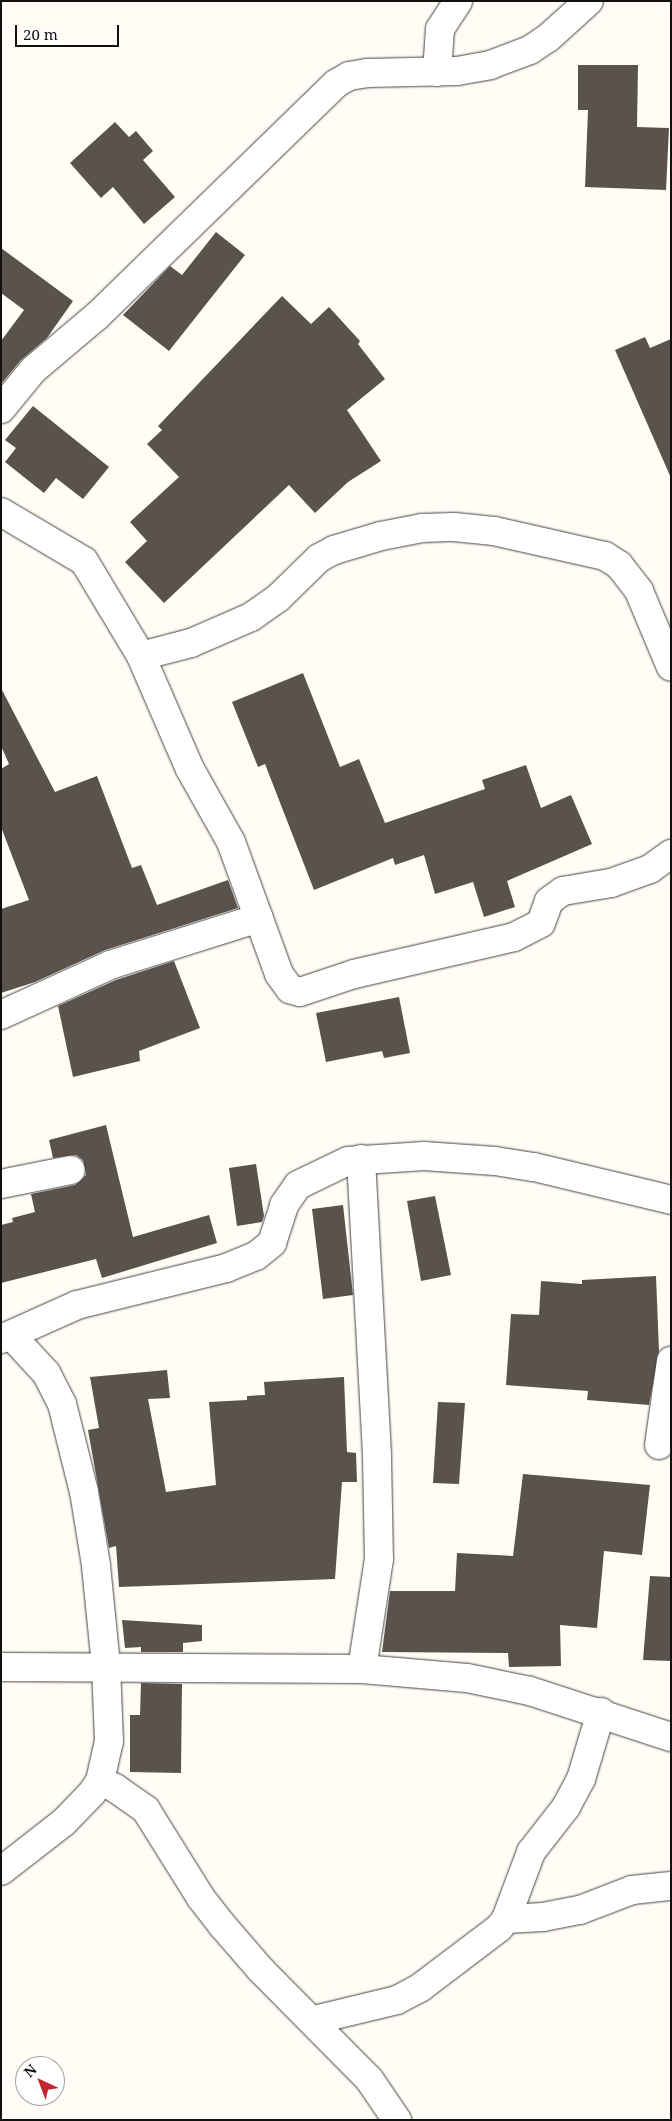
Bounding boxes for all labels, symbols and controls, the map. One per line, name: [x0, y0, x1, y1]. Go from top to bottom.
scale bar: [18, 15, 121, 47]
text: 20 m: [23, 24, 58, 44]
north arrow: [15, 2056, 65, 2106]
text: N: [20, 2060, 41, 2081]

